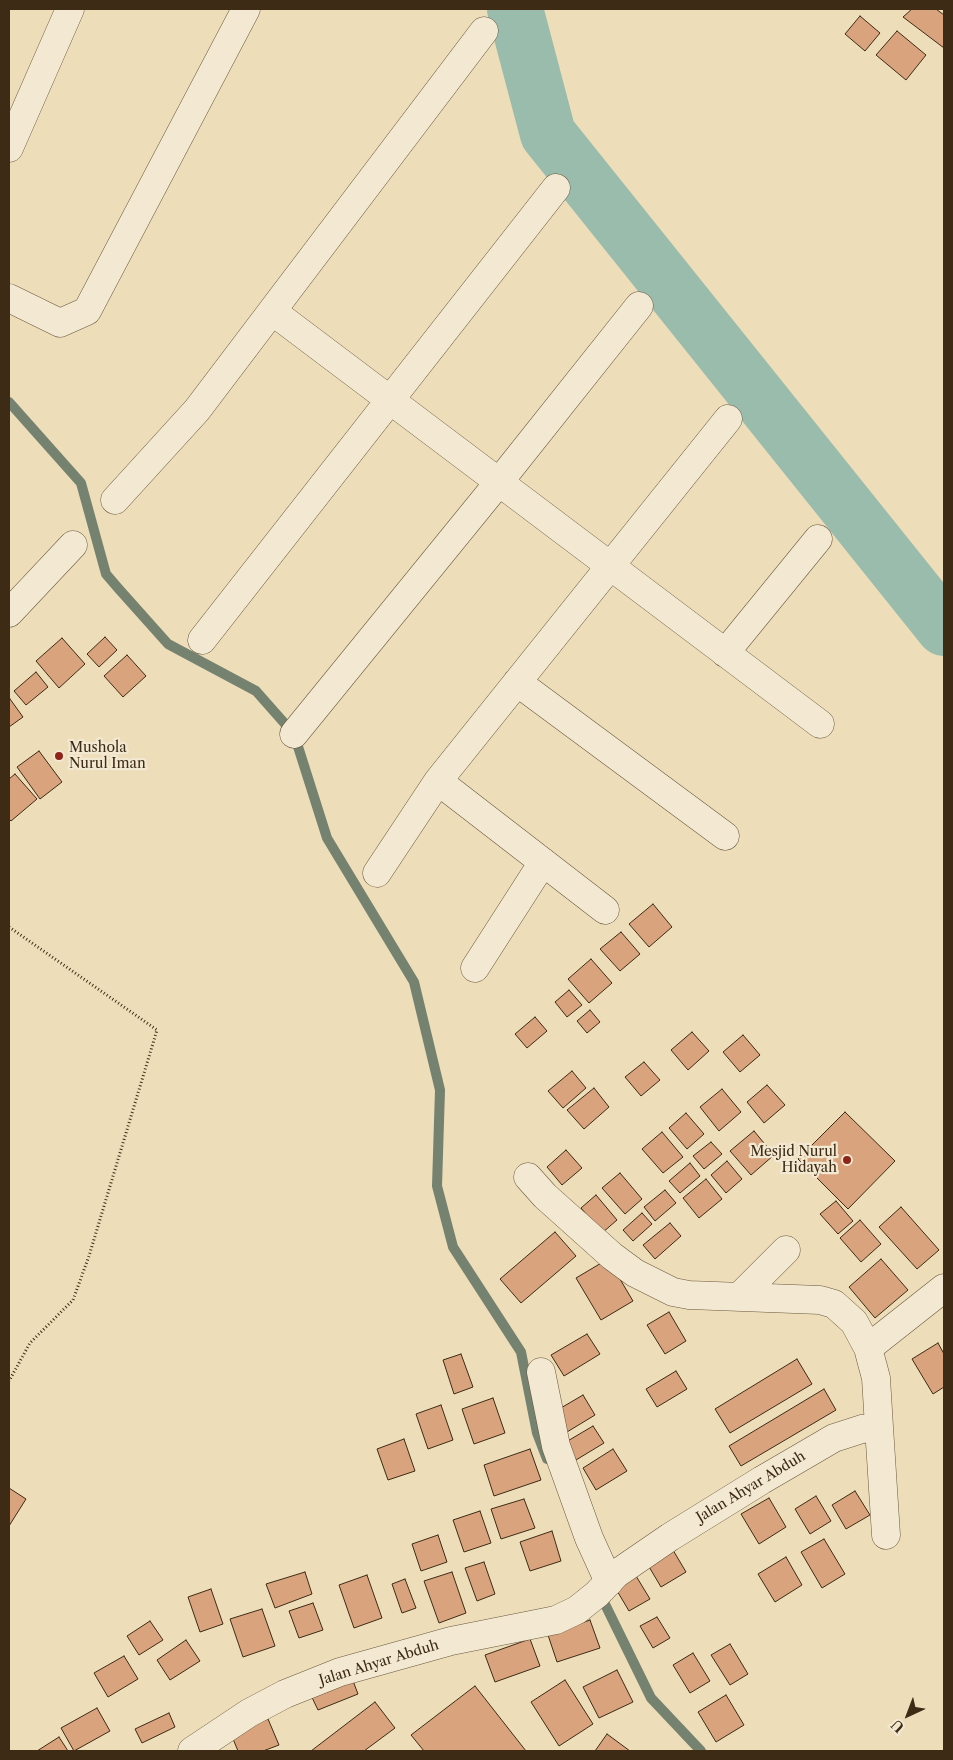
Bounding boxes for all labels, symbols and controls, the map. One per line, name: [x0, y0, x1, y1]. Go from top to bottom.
place label: Mushola Nurul Iman: [69, 740, 146, 772]
marker: Mushola Nurul Iman: [53, 750, 65, 762]
place label: Mesjid Nurul Hidayah: [750, 1144, 837, 1176]
marker: Mesjid Nurul Hidayah: [841, 1154, 853, 1166]
street label: Jalan Ahyar Abduh: [693, 1448, 809, 1526]
street label: Jalan Ahyar Abduh: [317, 1637, 441, 1689]
north arrow: [883, 1690, 933, 1740]
text: U: [887, 1716, 908, 1736]

